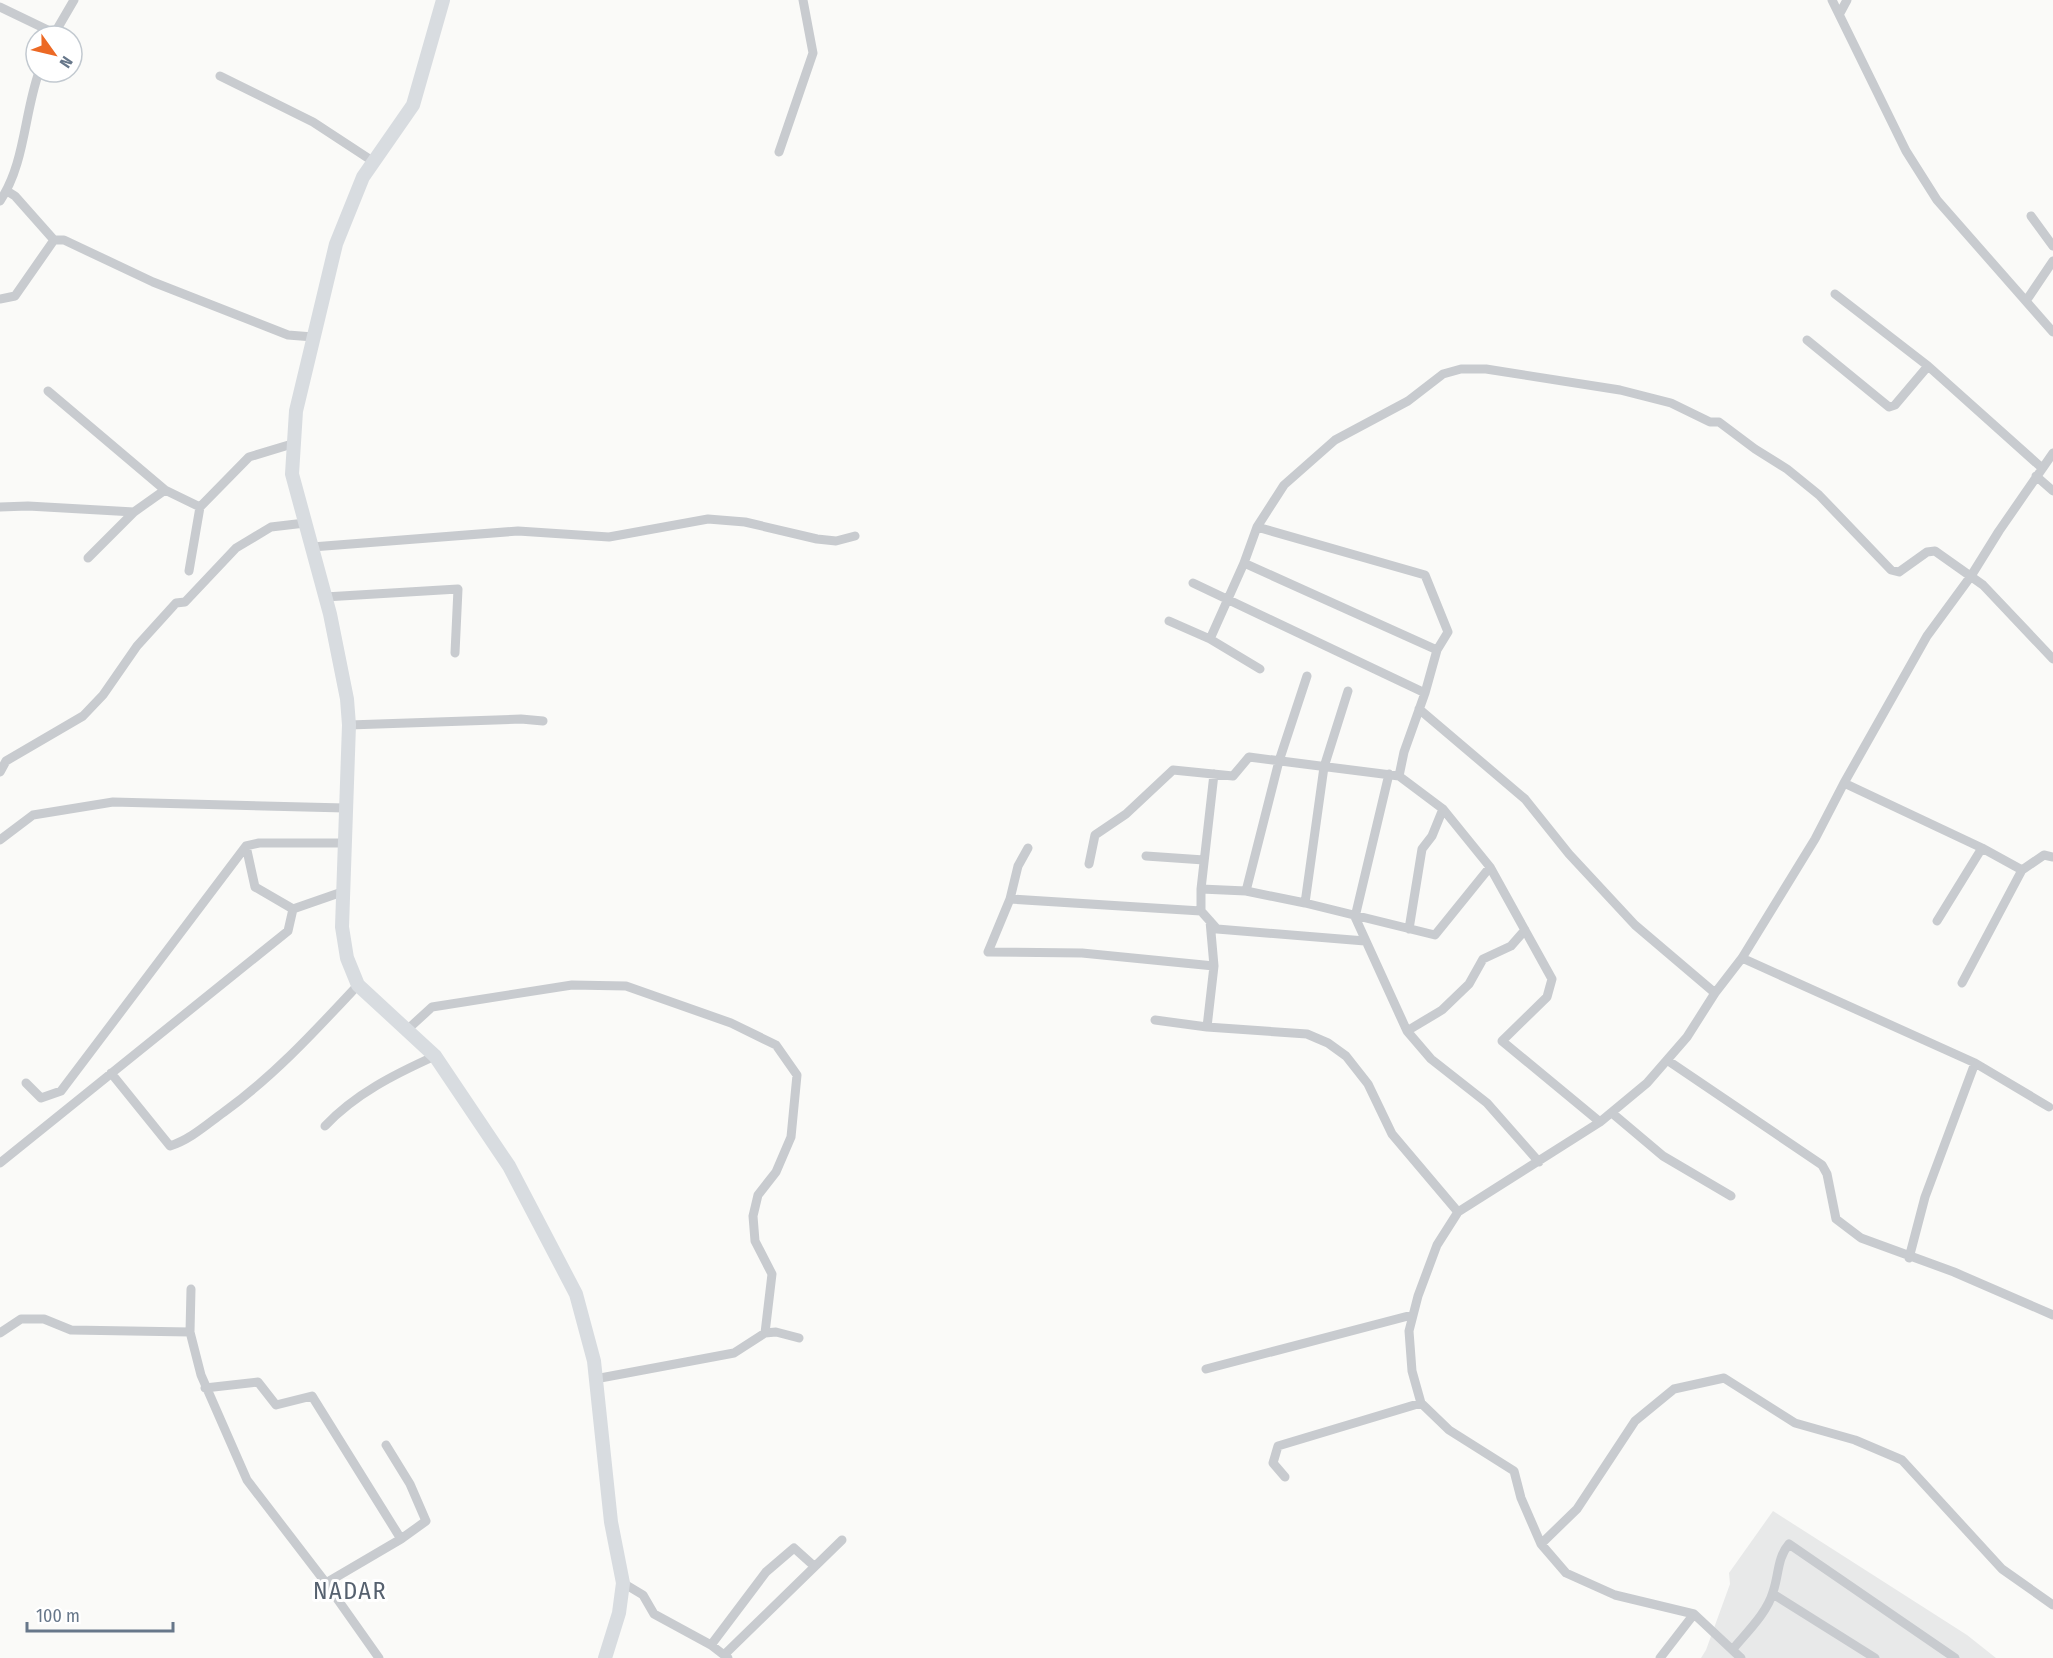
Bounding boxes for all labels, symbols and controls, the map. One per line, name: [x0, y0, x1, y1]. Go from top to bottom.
north arrow: [24, 24, 84, 84]
text: N: [55, 53, 77, 71]
district label: NADAR: [313, 1577, 387, 1605]
scale bar: [27, 1595, 172, 1633]
text: 100 m: [36, 1605, 80, 1627]

